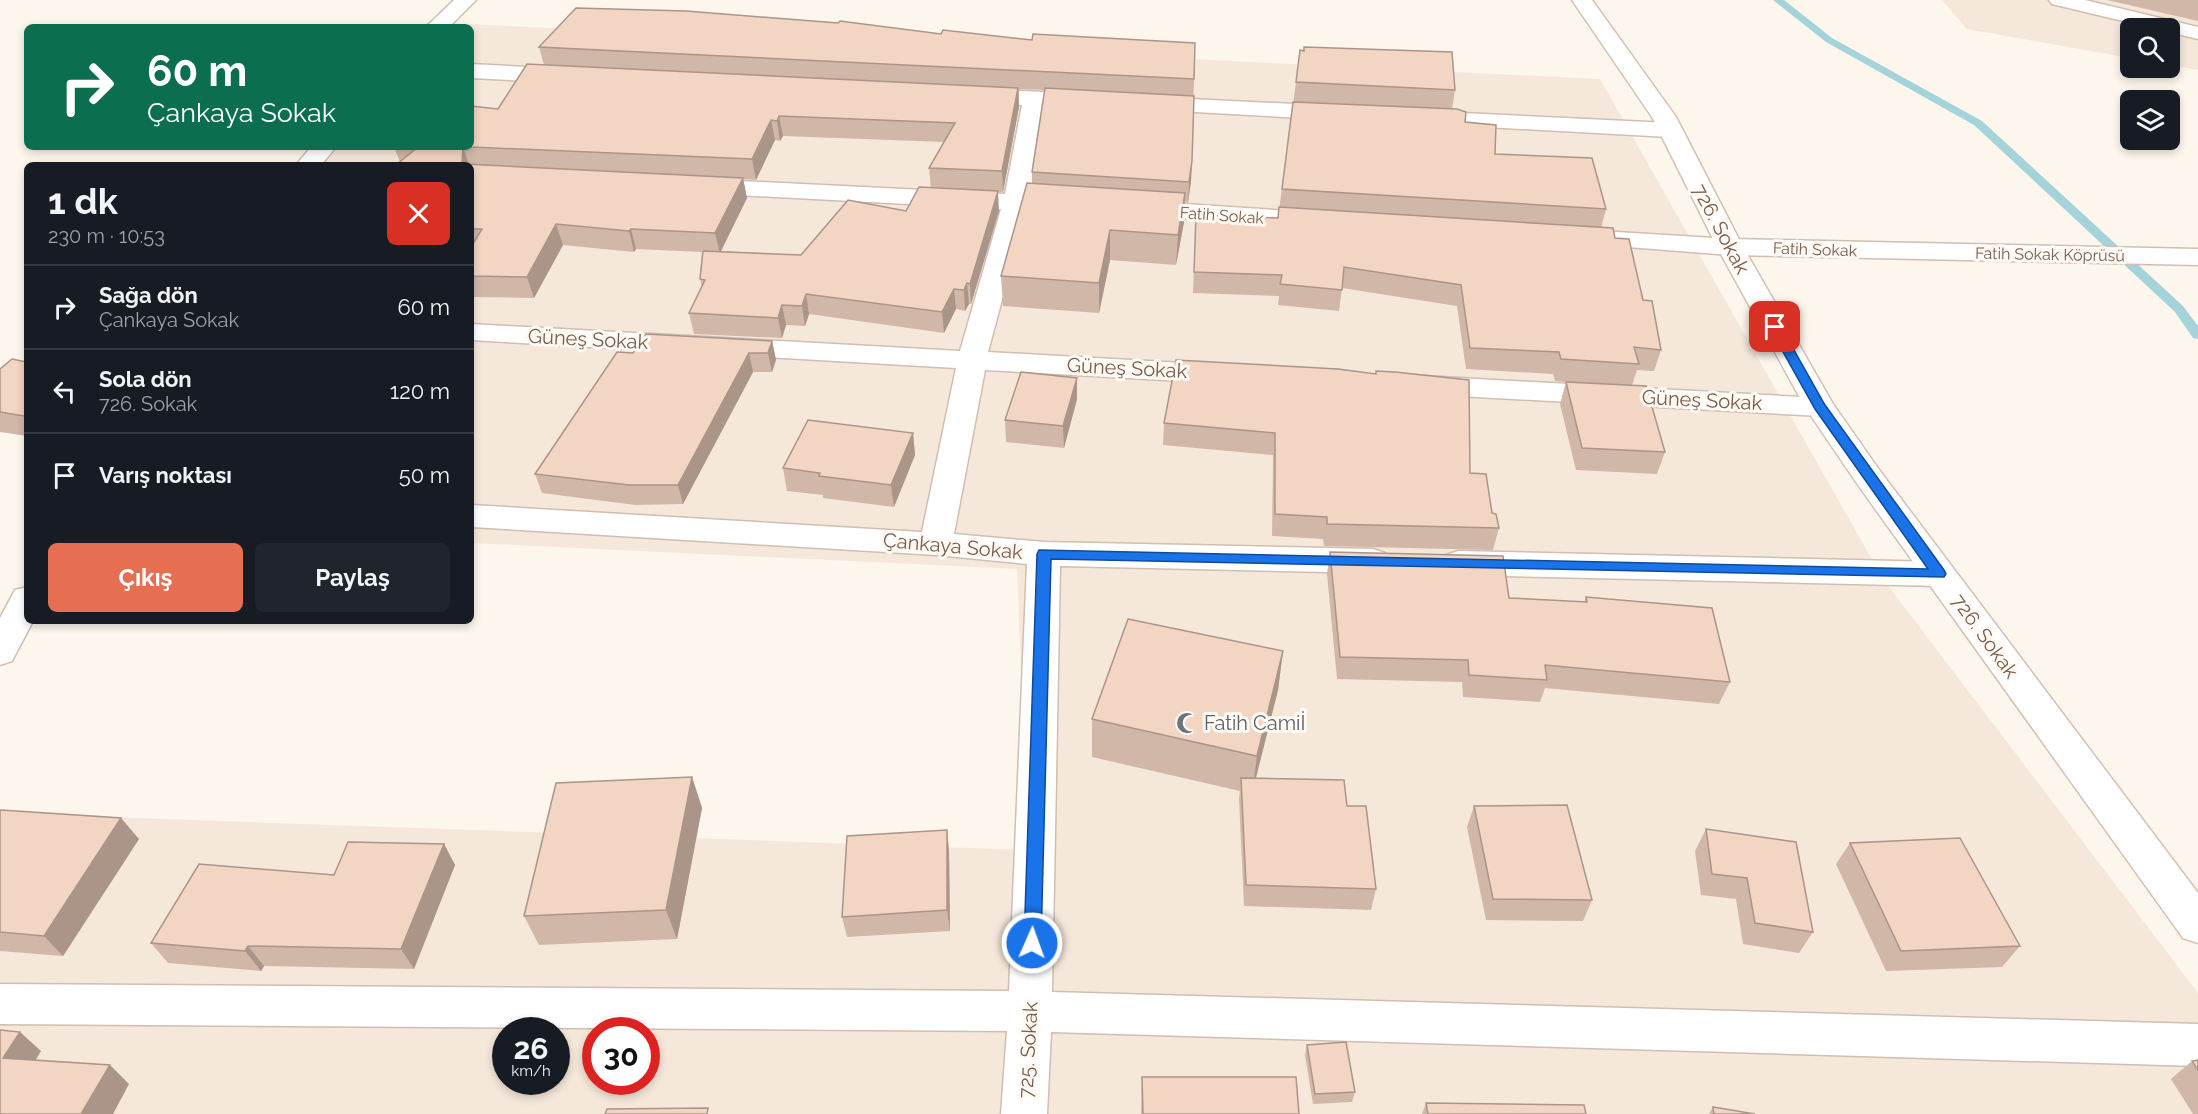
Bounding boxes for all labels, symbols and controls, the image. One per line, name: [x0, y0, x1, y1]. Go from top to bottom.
map controls: [2120, 18, 2180, 150]
button: search: [2120, 18, 2180, 78]
text: 60 m: [147, 47, 247, 96]
icon: right: [48, 48, 126, 126]
button: layers: [2120, 90, 2180, 150]
text: Çankaya Sokak: [147, 97, 336, 128]
text: 1 dk: [48, 180, 118, 222]
street label: 726. Sokak: [1687, 180, 1755, 278]
button: close: [387, 182, 450, 245]
street label: Fatih Sokak: [1179, 203, 1265, 228]
text: 230 m · 10:53: [48, 224, 165, 248]
street label: Fatih Sokak: [1773, 239, 1858, 260]
street label: Fatih Sokak Köprüsü: [1975, 244, 2125, 265]
text: Sağa dön: [99, 282, 198, 308]
icon: right: [48, 291, 81, 324]
text: 60 m: [397, 294, 450, 320]
pin: [1749, 301, 1800, 352]
text: Çankaya Sokak: [99, 308, 239, 332]
icon: arrive: [1758, 310, 1791, 343]
street label: Güneş Sokak: [527, 324, 649, 354]
street label: Güneş Sokak: [1066, 353, 1188, 383]
text: Sola dön: [99, 366, 192, 392]
icon: left: [48, 375, 81, 408]
text: 120 m: [390, 378, 450, 404]
street label: Güneş Sokak: [1641, 385, 1763, 415]
text: 726. Sokak: [99, 392, 197, 416]
icon: arrive: [48, 459, 81, 492]
text: Varış noktası: [99, 462, 232, 488]
text: 50 m: [399, 462, 450, 488]
street label: Çankaya Sokak: [882, 528, 1024, 564]
button: Çıkış: [48, 543, 243, 612]
button: Paylaş: [255, 543, 450, 612]
street label: 726. Sokak: [1946, 589, 2024, 683]
place label: Fatih Camiİ: [1204, 710, 1305, 735]
mosque icon: Fatih Camiİ: [1175, 711, 1199, 735]
position arrow: [1000, 911, 1064, 975]
street label: 725. Sokak: [1013, 1001, 1043, 1099]
speed limit sign: 30: [582, 1017, 660, 1095]
text: 26: [513, 1031, 549, 1066]
text: km/h: [511, 1062, 551, 1080]

